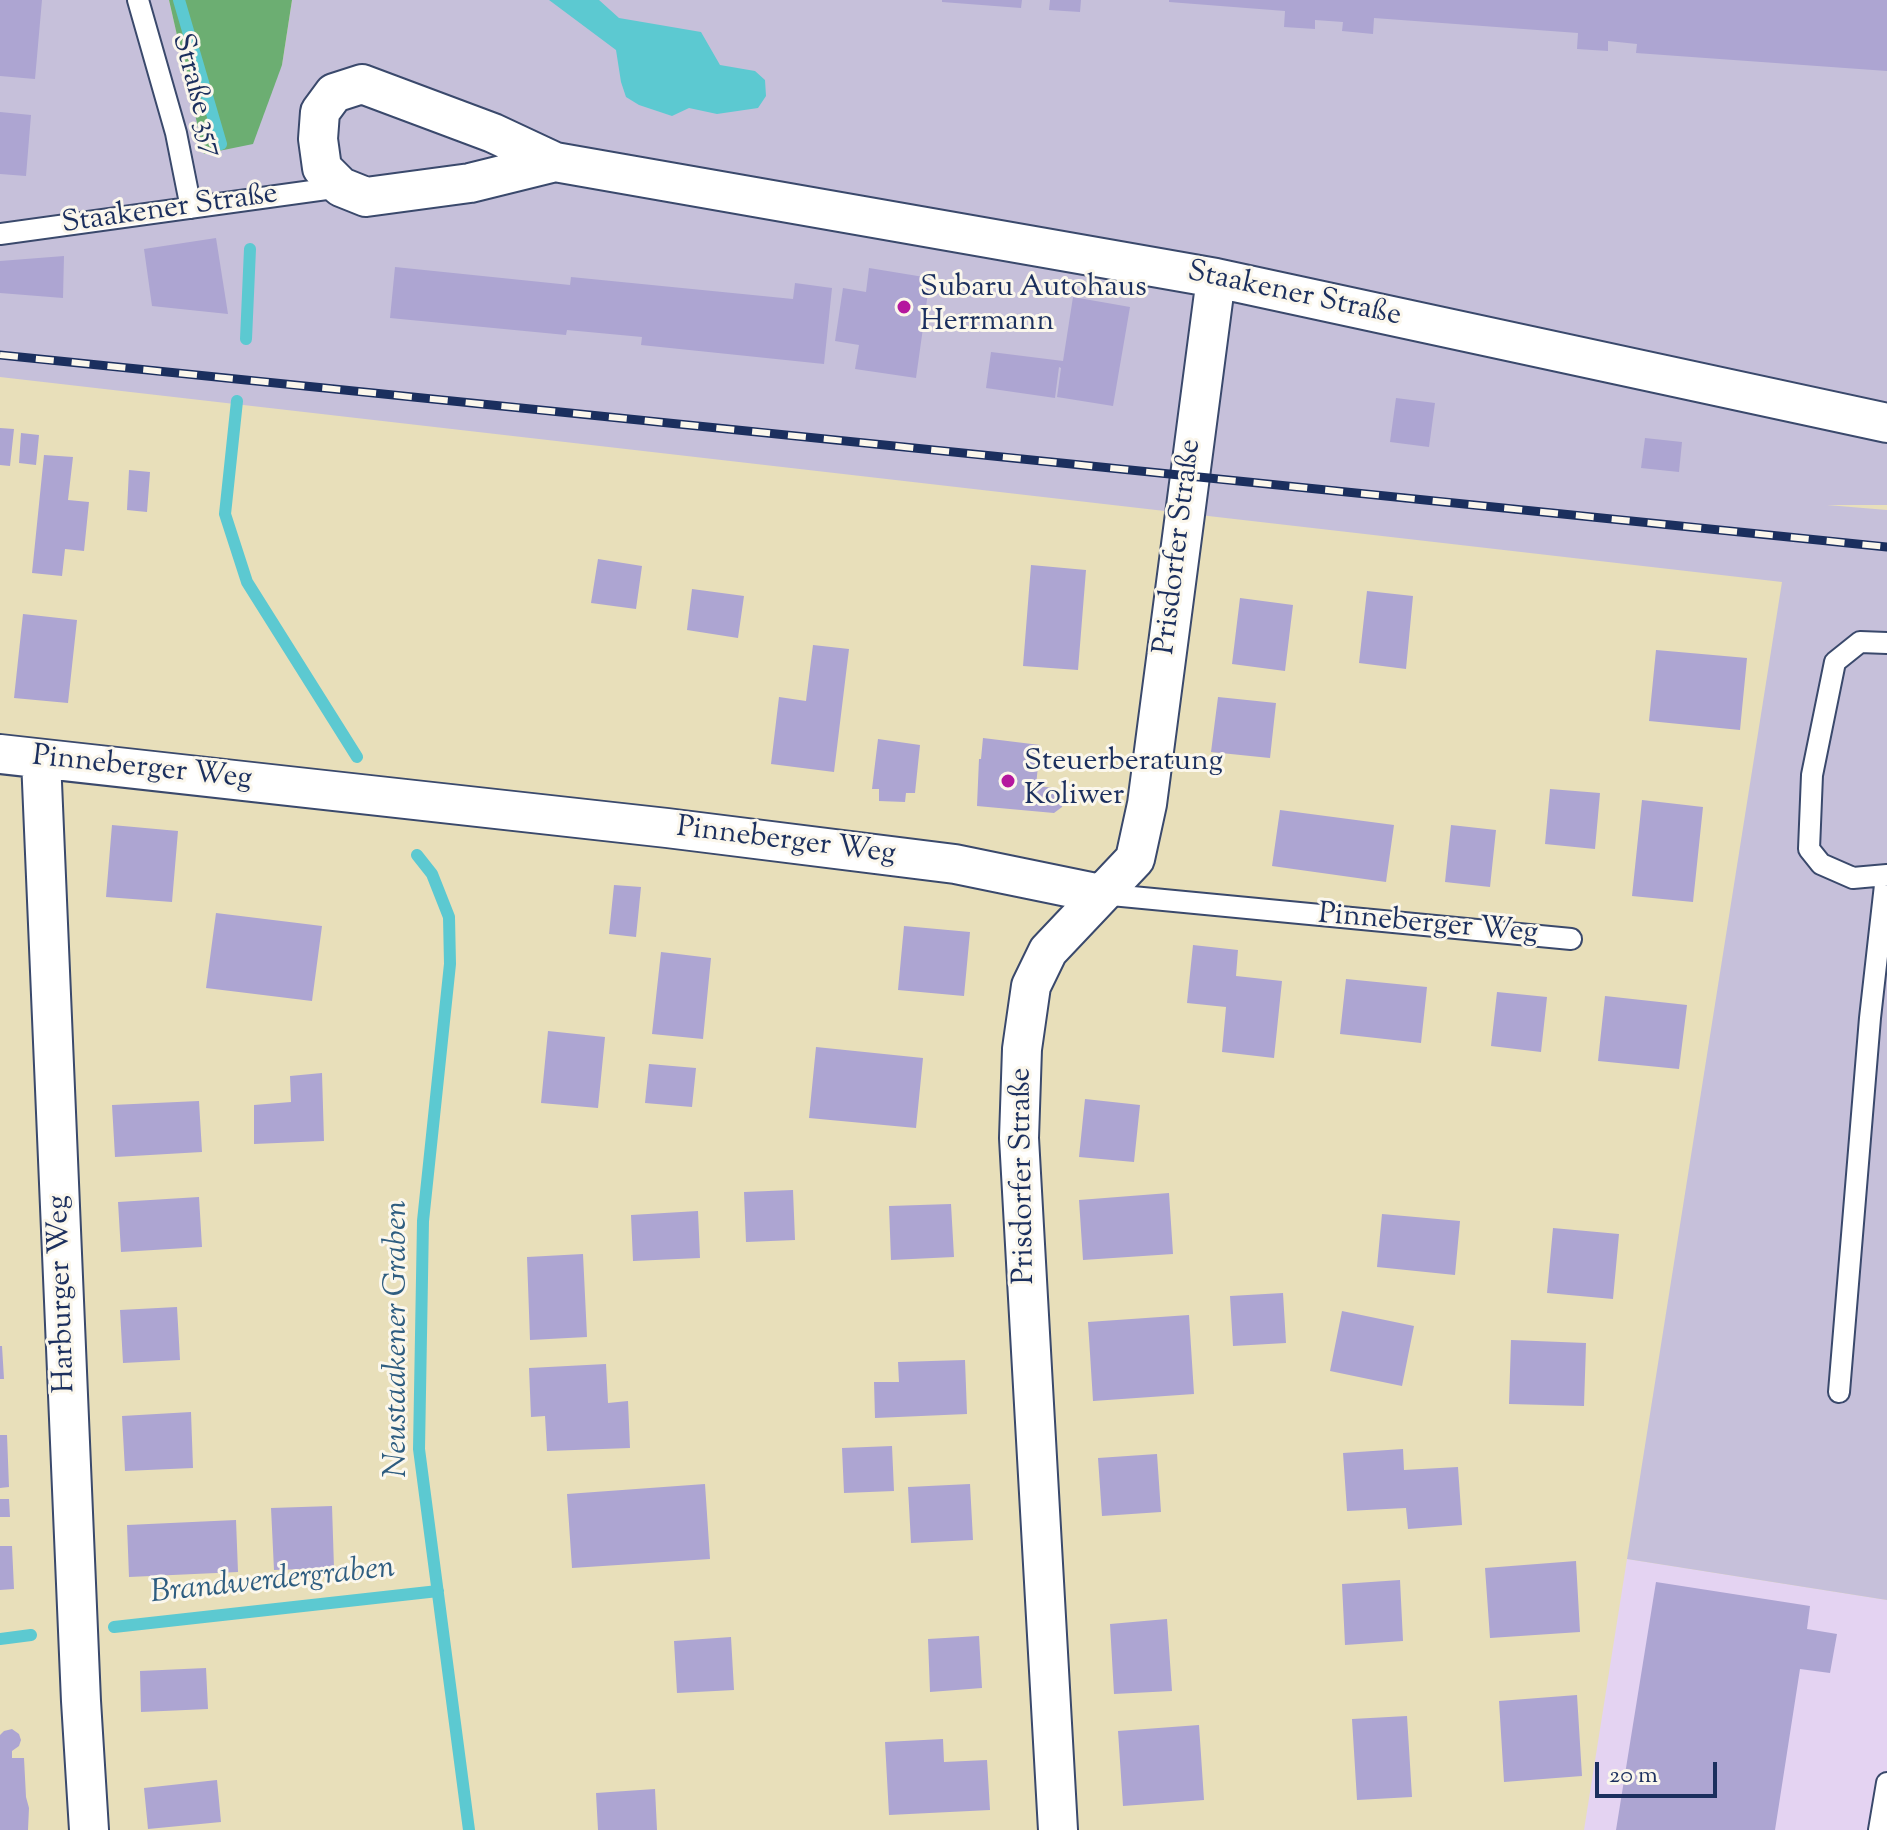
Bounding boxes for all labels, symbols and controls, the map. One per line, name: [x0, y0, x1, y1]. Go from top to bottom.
street label: Straße 357: [161, 30, 229, 162]
street label: Staakener Straße: [60, 178, 280, 244]
street label: Staakener Straße: [1184, 256, 1404, 336]
place label: Subaru Autohaus Herrmann: [920, 272, 1147, 342]
marker: Subaru Autohaus Herrmann: [895, 298, 913, 316]
street label: Prisdorfer Straße: [1149, 437, 1211, 657]
street label: Pinneberger Weg: [30, 741, 254, 799]
place label: Steuerberatung Koliwer: [1024, 746, 1223, 816]
marker: Steuerberatung Koliwer: [999, 772, 1017, 790]
street label: Pinneberger Weg: [674, 812, 898, 874]
street label: Pinneberger Weg: [1317, 898, 1539, 954]
street label: Prisdorfer Straße: [1005, 1067, 1045, 1285]
street label: Harburger Weg: [43, 1194, 85, 1394]
water label: Neustaakener Graben: [381, 1200, 419, 1478]
water label: Brandwerdergraben: [149, 1551, 397, 1615]
scale bar: [1599, 1746, 1721, 1796]
text: 20 m: [1609, 1759, 1658, 1793]

